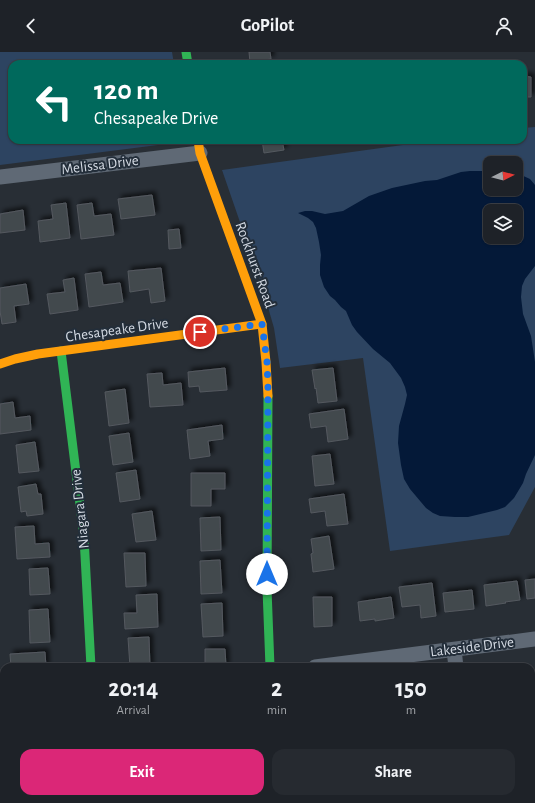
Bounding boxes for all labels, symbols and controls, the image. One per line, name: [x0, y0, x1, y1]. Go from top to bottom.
icon: back: [20, 15, 42, 37]
icon: person: [493, 15, 515, 37]
text: GoPilot: [241, 17, 294, 35]
icon: left: [28, 76, 80, 128]
text: 120 m: [94, 77, 159, 105]
text: Chesapeake Drive: [94, 110, 218, 128]
street label: Melissa Drive: [61, 153, 139, 177]
north arrow: [483, 156, 523, 196]
map controls: [483, 156, 523, 244]
button: layers: [483, 204, 523, 244]
street label: Rockhurst Road: [232, 220, 278, 310]
street label: Chesapeake Drive: [65, 315, 169, 345]
pin: [183, 315, 217, 349]
icon: arrive: [189, 321, 211, 343]
street label: Niagara Drive: [68, 468, 92, 550]
position arrow: [246, 553, 288, 595]
street label: Lakeside Drive: [429, 634, 515, 660]
text: 20:14: [108, 677, 158, 701]
text: 2: [271, 677, 282, 701]
text: 150: [395, 677, 427, 701]
text: Arrival: [117, 704, 150, 717]
text: min: [267, 704, 287, 717]
text: m: [406, 704, 416, 717]
button: Exit: [20, 749, 264, 795]
button: Share: [272, 749, 515, 795]

